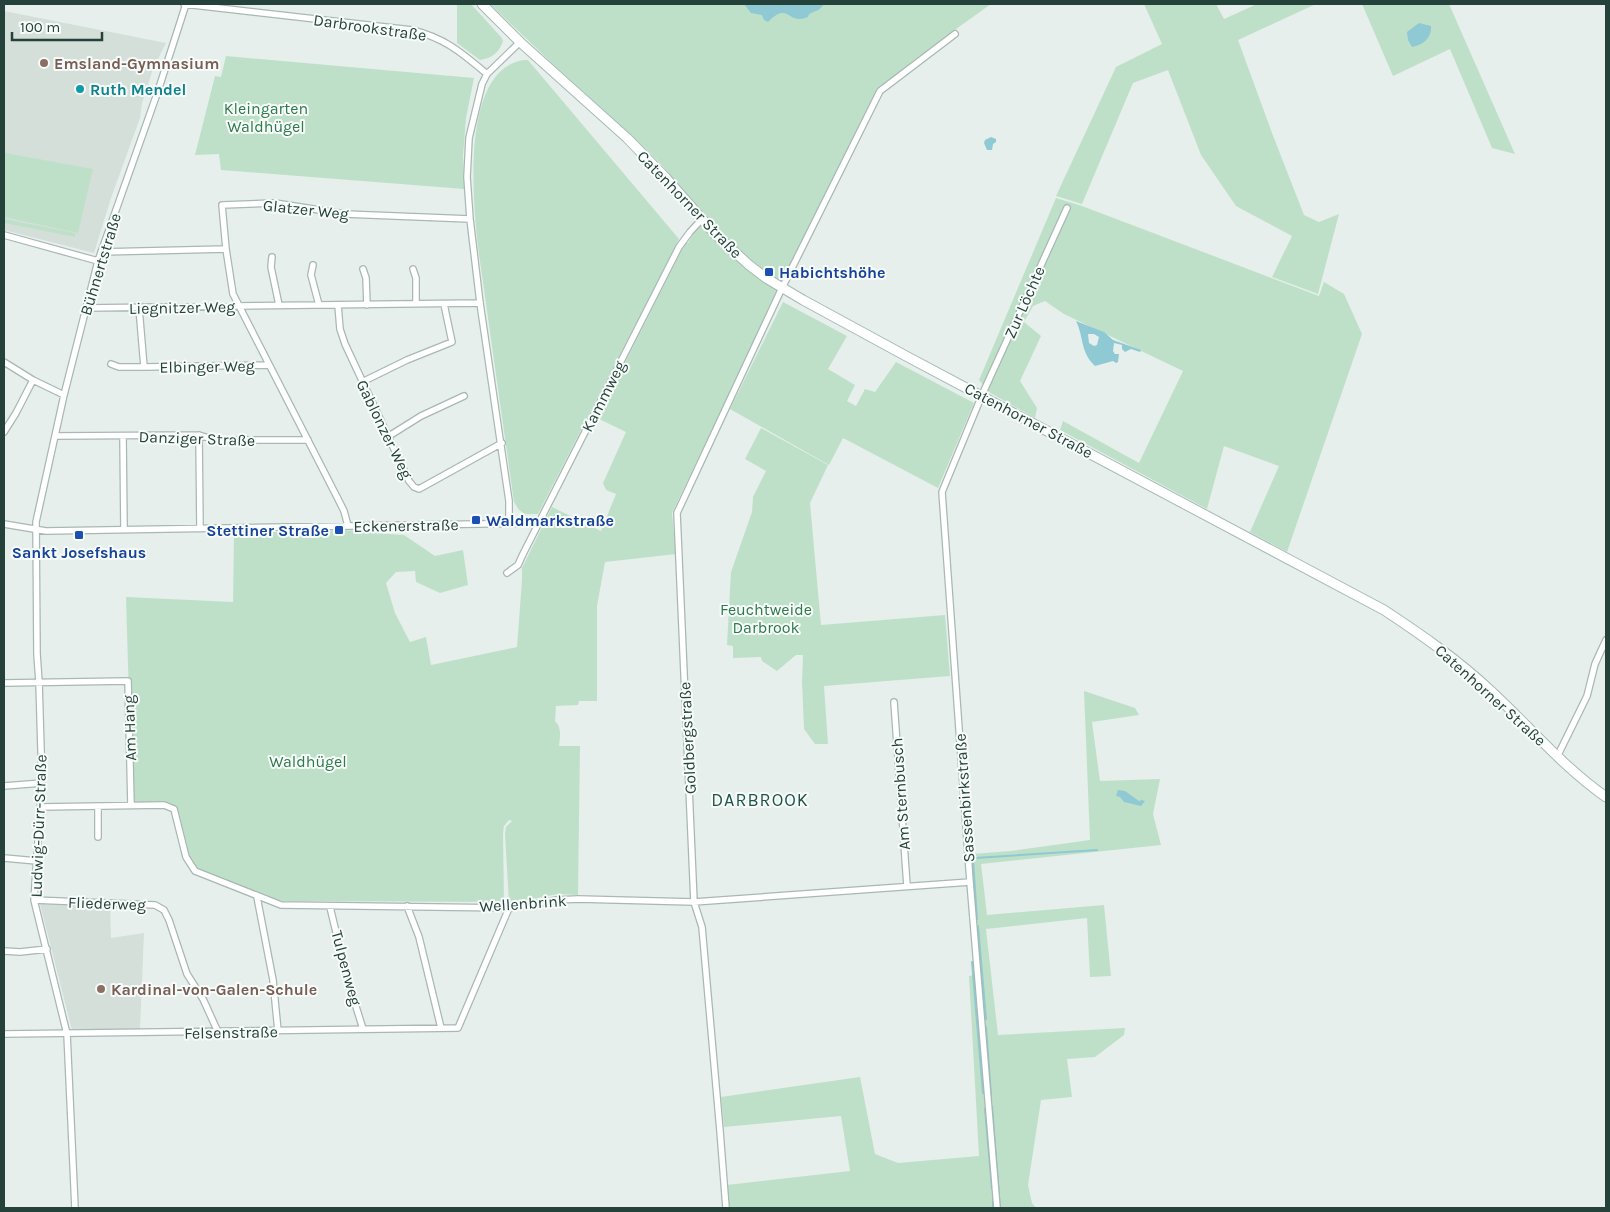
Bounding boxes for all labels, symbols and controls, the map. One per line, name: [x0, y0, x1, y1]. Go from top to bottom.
scale bar: [12, 10, 102, 42]
street label: Darbrookstraße: [312, 10, 428, 45]
text: 100 m: [20, 18, 60, 36]
place label: Emsland-Gymnasium: [54, 54, 219, 73]
marker: Emsland-Gymnasium: [38, 57, 50, 69]
place label: Ruth Mendel: [90, 80, 186, 99]
marker: Ruth Mendel: [74, 83, 86, 95]
park label: Kleingarten Waldhügel: [224, 99, 308, 136]
street label: Catenhorner Straße: [633, 147, 746, 262]
street label: Glatzer Weg: [262, 196, 350, 223]
street label: Bühnertstraße: [76, 211, 125, 318]
place label: Habichtshöhe: [779, 263, 885, 282]
street label: Zur Löchte: [1000, 263, 1049, 341]
marker: Habichtshöhe: [763, 266, 775, 278]
street label: Liegnitzer Weg: [129, 297, 235, 318]
street label: Elbinger Weg: [159, 356, 255, 377]
street label: Kammweg: [577, 357, 629, 435]
street label: Gablonzer Weg: [352, 377, 417, 482]
street label: Catenhorner Straße: [961, 379, 1096, 462]
street label: Danziger Straße: [138, 427, 256, 450]
place label: Waldmarkstraße: [486, 511, 614, 530]
marker: Waldmarkstraße: [470, 514, 482, 526]
street label: Eckenerstraße: [353, 515, 459, 536]
place label: Stettiner Straße: [206, 521, 329, 540]
marker: Stettiner Straße: [333, 524, 345, 536]
marker: Sankt Josefshaus: [73, 529, 85, 541]
place label: Sankt Josefshaus: [12, 543, 146, 562]
park label: Feuchtweide Darbrook: [720, 600, 812, 637]
street label: Catenhorner Straße: [1431, 641, 1550, 750]
street label: Goldbergstraße: [675, 681, 700, 795]
street label: Am Hang: [119, 695, 140, 761]
street label: Sassenbirkstraße: [951, 733, 978, 863]
street label: Am Sternbusch: [887, 737, 914, 851]
park label: Waldhügel: [269, 752, 347, 771]
street label: Ludwig-Dürr-Straße: [27, 754, 50, 898]
district label: DARBROOK: [711, 789, 809, 811]
street label: Wellenbrink: [479, 891, 567, 916]
street label: Fliederweg: [68, 893, 146, 914]
street label: Tulpenweg: [327, 928, 366, 1008]
place label: Kardinal-von-Galen-Schule: [111, 980, 317, 999]
marker: Kardinal-von-Galen-Schule: [95, 983, 107, 995]
street label: Felsenstraße: [184, 1022, 278, 1043]

